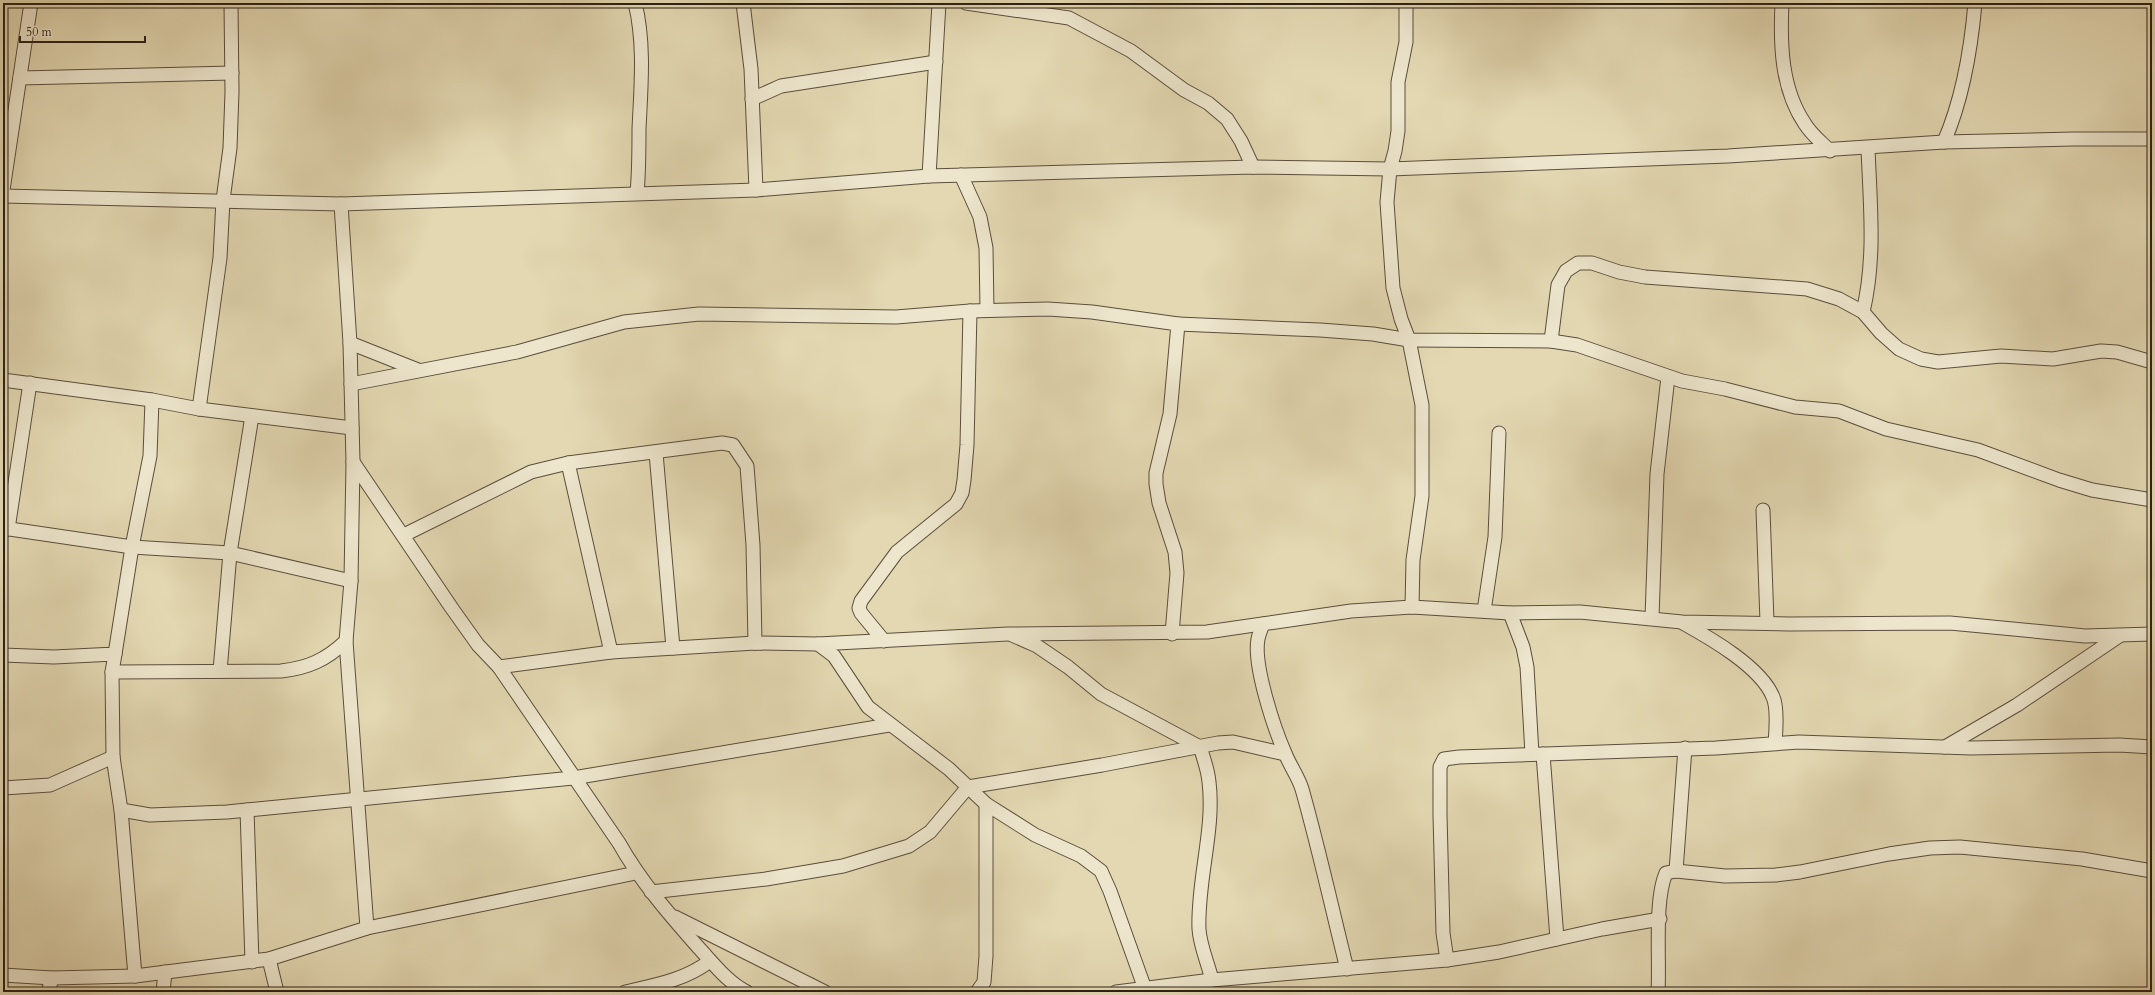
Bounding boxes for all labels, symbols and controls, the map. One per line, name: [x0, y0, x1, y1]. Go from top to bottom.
scale bar: [20, 18, 145, 44]
text: 50 m: [26, 24, 53, 40]

